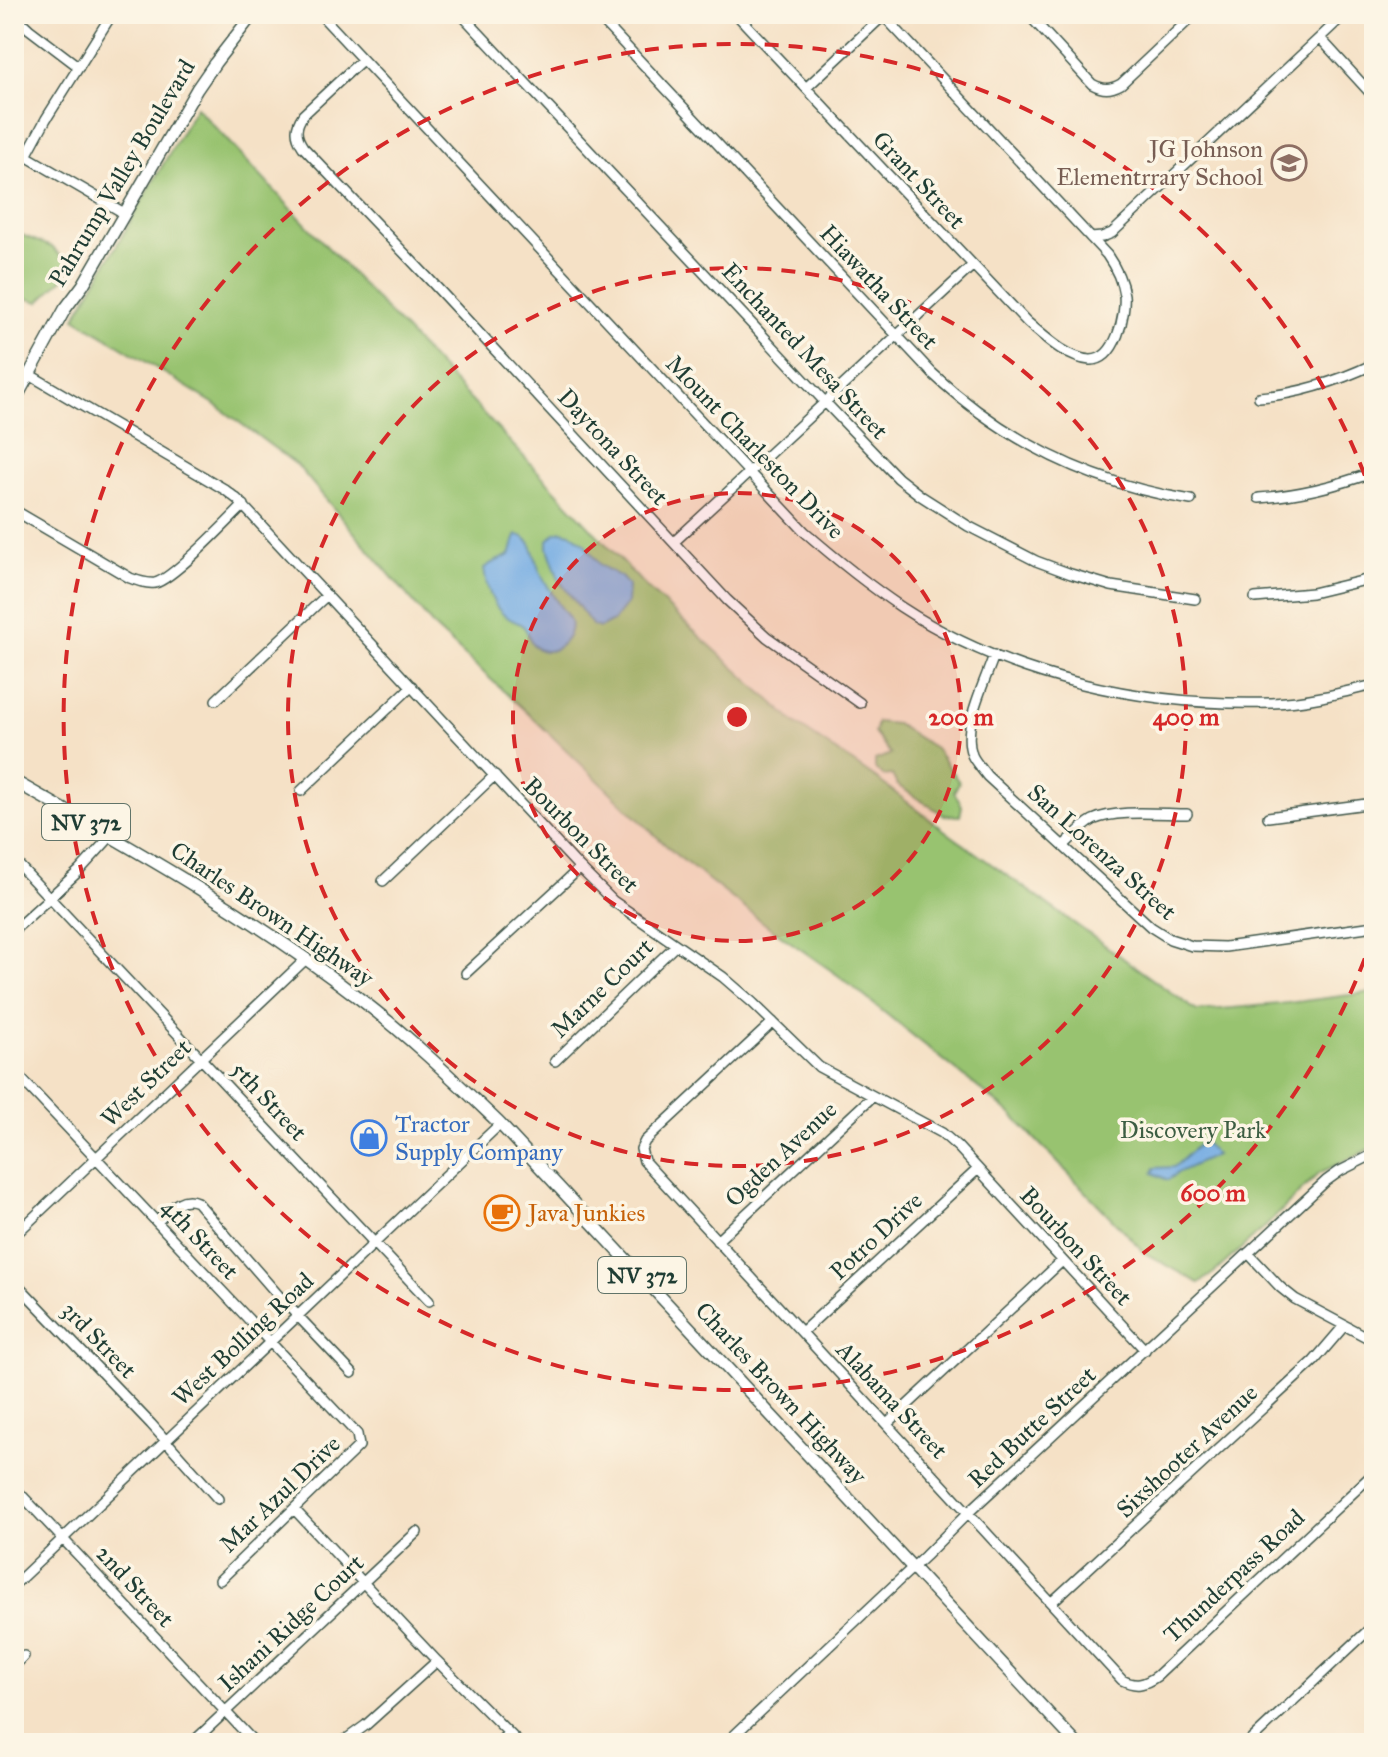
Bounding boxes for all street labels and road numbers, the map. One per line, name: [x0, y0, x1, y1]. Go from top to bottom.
street label: Pahrump Valley Boulevard: [42, 54, 202, 292]
street label: Grant Street: [866, 125, 972, 236]
street label: Hiawatha Street: [814, 218, 945, 356]
street label: Enchanted Mesa Street: [715, 256, 895, 446]
street label: Mount Charleston Drive: [659, 349, 851, 545]
street label: Daytona Street: [551, 382, 675, 512]
street label: Bourbon Street: [517, 771, 646, 900]
street label: San Lorenza Street: [1021, 777, 1183, 927]
road number: NV 372: [42, 804, 130, 840]
street label: Charles Brown Highway: [165, 835, 380, 993]
street label: Marne Court: [544, 931, 660, 1044]
street label: West Street: [95, 1032, 198, 1133]
street label: 5th Street: [225, 1055, 314, 1147]
street label: Ogden Avenue: [719, 1095, 843, 1213]
street label: Bourbon Street: [1013, 1180, 1139, 1312]
street label: Potro Drive: [823, 1186, 929, 1286]
street label: 4th Street: [155, 1192, 245, 1286]
road number: NV 372: [598, 1257, 686, 1293]
street label: West Bolling Road: [166, 1266, 320, 1412]
street label: 3rd Street: [55, 1295, 143, 1385]
street label: Charles Brown Highway: [689, 1296, 874, 1491]
street label: Alabama Street: [829, 1334, 954, 1465]
street label: Red Butte Street: [962, 1360, 1103, 1494]
street label: Sixshooter Avenue: [1110, 1378, 1264, 1524]
street label: Mar Azul Drive: [213, 1429, 347, 1559]
street label: Thunderpass Road: [1157, 1503, 1311, 1649]
street label: 2nd Street: [89, 1539, 181, 1634]
street label: Ishani Ridge Court: [212, 1548, 370, 1698]

